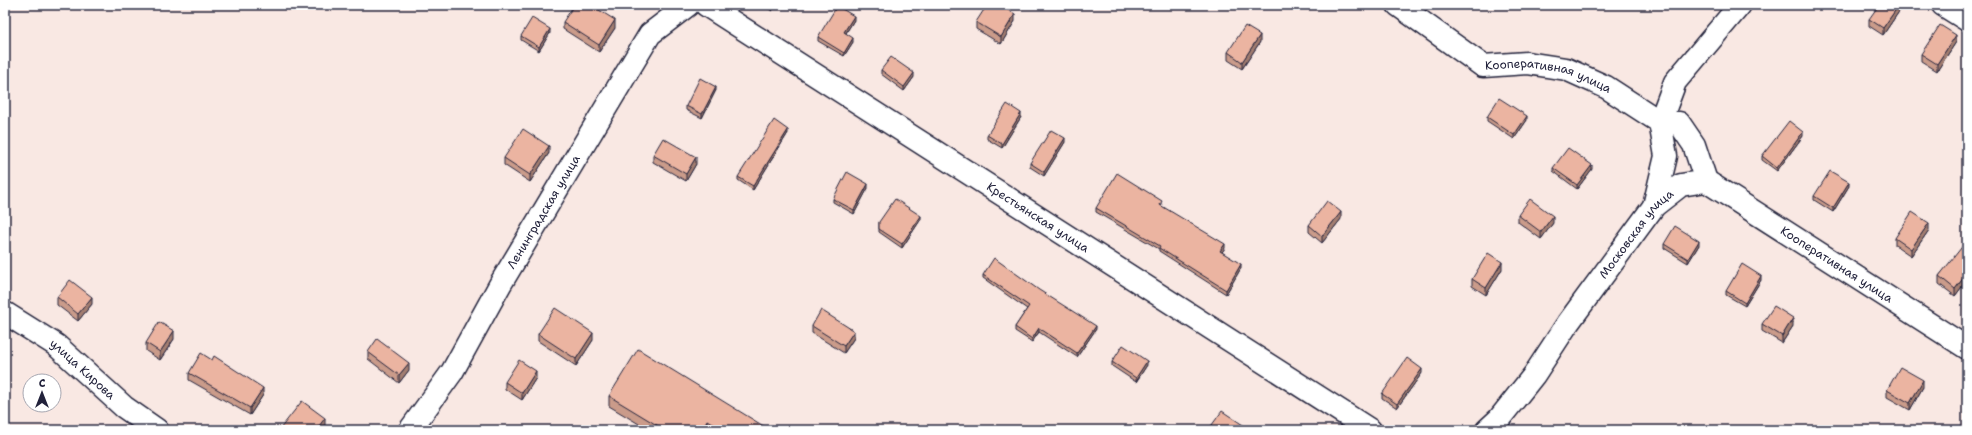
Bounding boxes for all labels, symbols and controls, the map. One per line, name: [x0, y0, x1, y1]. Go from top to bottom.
street label: Кооперативная улица: [1485, 55, 1615, 97]
street label: Ленинградская улица: [503, 152, 584, 272]
street label: Крестьянская улица: [984, 179, 1093, 256]
street label: Московская улица: [1595, 185, 1677, 282]
street label: Кооперативная улица: [1777, 223, 1896, 307]
street label: улица Кирова: [47, 335, 119, 403]
north arrow: [22, 373, 62, 413]
text: С: [39, 376, 46, 391]

